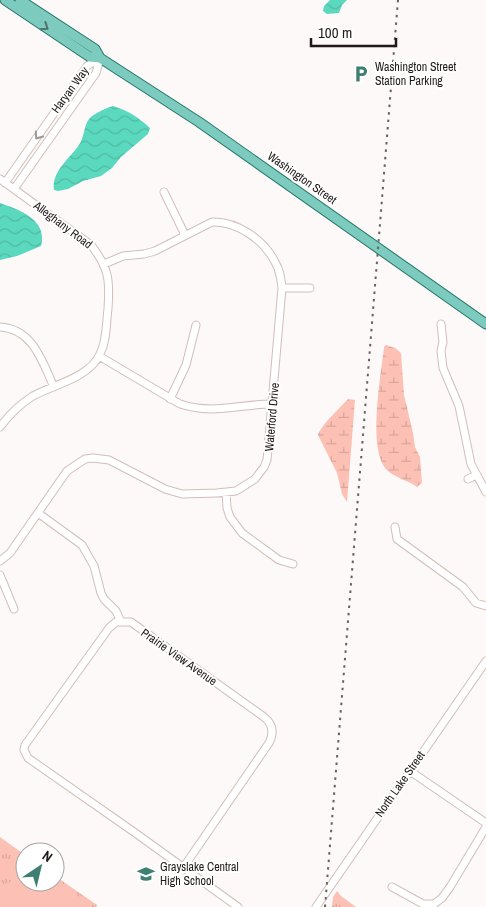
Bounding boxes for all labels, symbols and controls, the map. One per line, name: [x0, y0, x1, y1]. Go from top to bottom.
scale bar: [311, 15, 396, 47]
one-way arrow: [39, 21, 49, 30]
text: 100 m: [318, 22, 352, 43]
place label: Washington Street Station Parking: [375, 59, 456, 89]
street label: Haryan Way: [48, 63, 92, 116]
parking icon: Washington Street Station Parking: [351, 64, 371, 84]
one-way arrow: [35, 130, 44, 140]
street label: Washington Street: [264, 148, 340, 208]
street label: Alleghany Road: [30, 197, 96, 252]
street label: Waterford Drive: [261, 382, 283, 452]
street label: Prairie View Avenue: [138, 625, 220, 689]
street label: North Lake Street: [371, 748, 429, 820]
north arrow: [15, 842, 65, 892]
text: N: [39, 847, 56, 866]
place label: Grayslake Central High School: [160, 859, 239, 889]
school or university icon: Grayslake Central High School: [136, 864, 156, 884]

